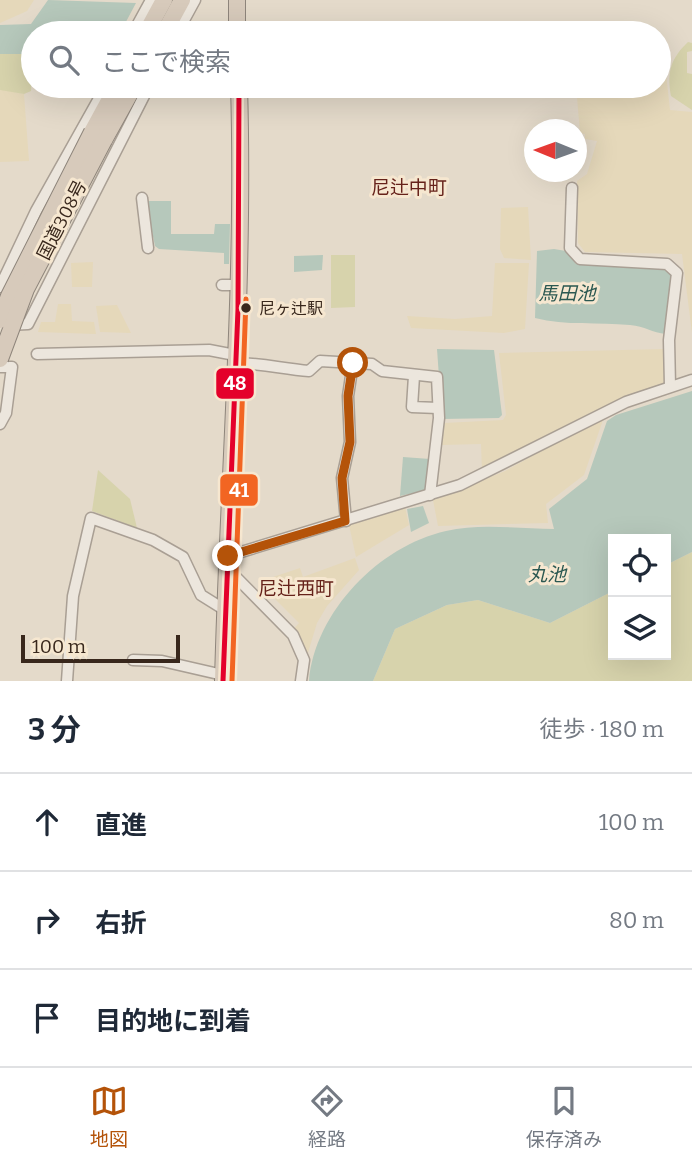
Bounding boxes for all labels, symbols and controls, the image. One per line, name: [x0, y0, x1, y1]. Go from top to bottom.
search box: [21, 21, 671, 98]
icon: search: [45, 41, 83, 79]
text: ここで検索: [101, 47, 231, 78]
north arrow: [524, 119, 587, 182]
street label: 国道308号: [33, 176, 91, 264]
district label: 尼辻中町: [371, 176, 447, 199]
water label: 馬田池: [538, 282, 597, 305]
place label: 尼ヶ辻駅: [259, 299, 323, 318]
marker: 尼ヶ辻駅: [239, 301, 253, 315]
route start: [337, 347, 368, 378]
line badge: 48: [215, 367, 255, 400]
text: 48: [223, 372, 247, 395]
line badge: 41: [219, 473, 259, 507]
text: 41: [229, 479, 250, 502]
map controls: [608, 534, 671, 660]
button: locate: [608, 534, 671, 597]
route end: [212, 540, 243, 571]
water label: 丸池: [528, 563, 568, 586]
district label: 尼辻西町: [258, 577, 334, 600]
button: layers: [608, 597, 671, 660]
scale bar: [21, 632, 180, 664]
text: 100 m: [32, 635, 86, 658]
text: 3 分: [28, 712, 81, 748]
text: 徒歩 · 180 m: [540, 715, 664, 743]
icon: ahead: [28, 803, 66, 841]
text: 100 m: [599, 808, 664, 836]
text: 直進: [95, 810, 147, 841]
icon: right: [28, 901, 66, 939]
text: 80 m: [609, 906, 664, 934]
text: 右折: [95, 908, 147, 939]
icon: arrive: [28, 999, 66, 1037]
text: 目的地に到着: [95, 1006, 251, 1037]
tab: 地図: [90, 1082, 128, 1151]
tab: 経路: [308, 1082, 346, 1151]
tab: 保存済み: [526, 1082, 602, 1151]

